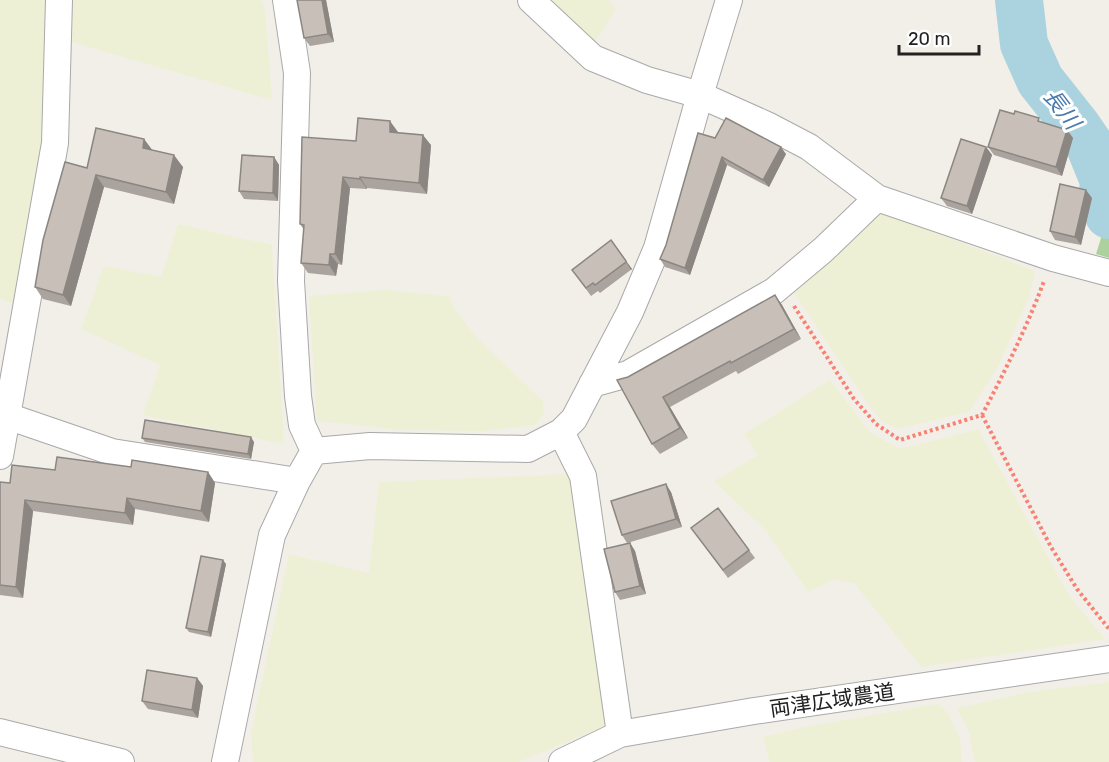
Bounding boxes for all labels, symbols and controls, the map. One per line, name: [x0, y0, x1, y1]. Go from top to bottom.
scale bar: [899, 18, 978, 56]
text: 20 m: [908, 28, 950, 50]
water label: 長川: [1038, 83, 1087, 136]
street label: 両津広域農道: [768, 679, 896, 721]

